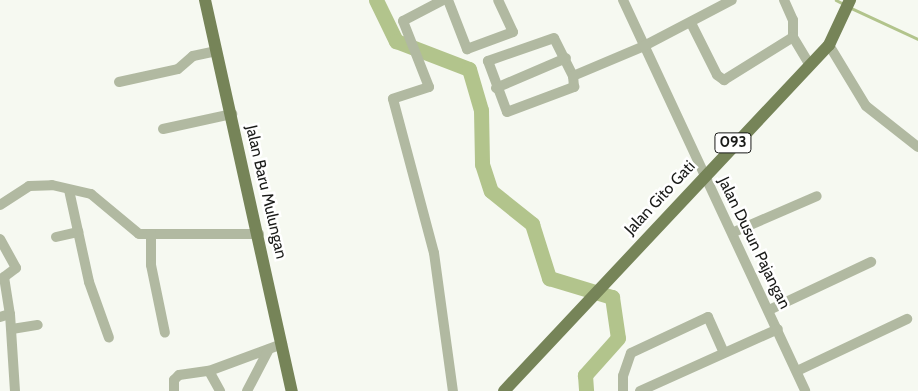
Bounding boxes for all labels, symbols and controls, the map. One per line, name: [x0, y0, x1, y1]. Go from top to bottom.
street label: Jalan Baru Mulungan: [241, 123, 291, 261]
road number: 093: [714, 130, 752, 156]
street label: Jalan Gito Gati: [621, 157, 699, 239]
street label: Jalan Dusun Pajangan: [714, 174, 794, 312]

